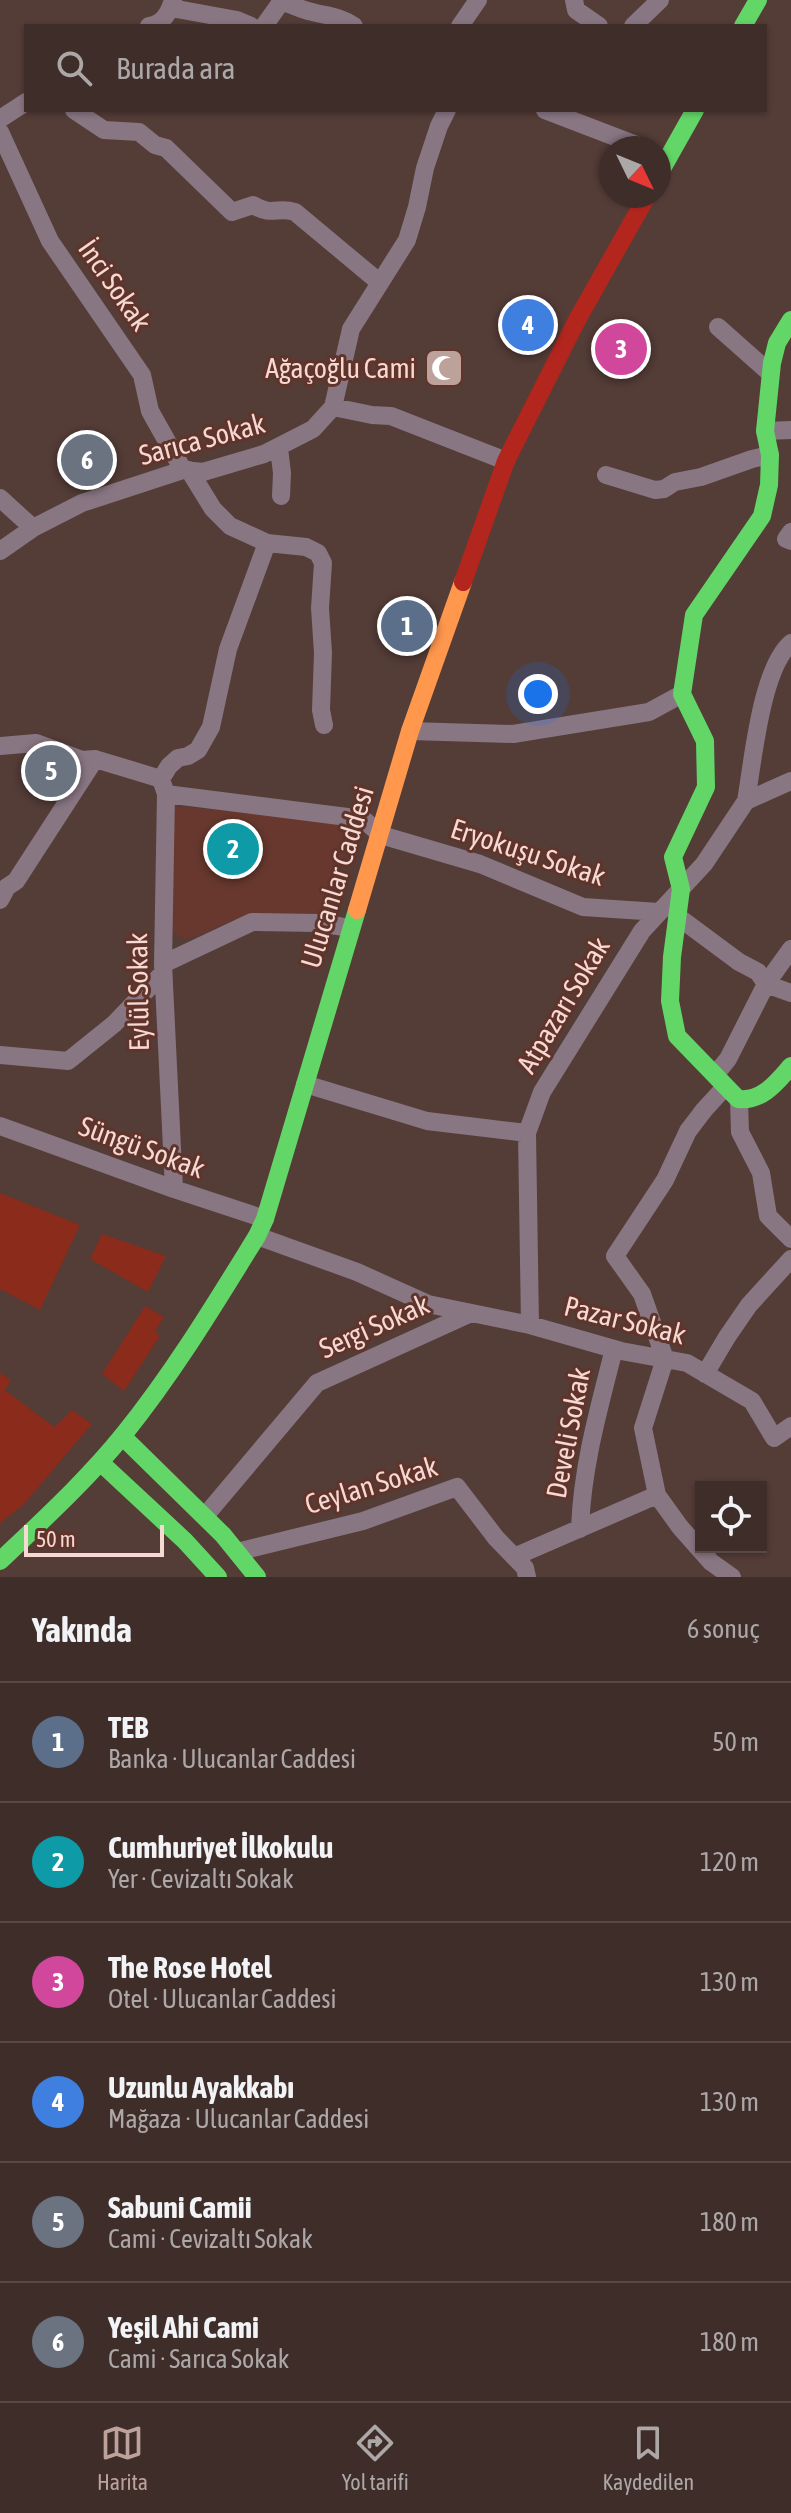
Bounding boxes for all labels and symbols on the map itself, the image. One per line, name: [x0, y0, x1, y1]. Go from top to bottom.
north arrow: [599, 136, 671, 208]
street label: İnci Sokak: [72, 233, 158, 337]
pin: 4: [502, 295, 554, 355]
pin: 3: [595, 319, 647, 379]
mosque icon: Ağaçoğlu Cami: [423, 347, 465, 389]
place label: Ağaçoğlu Cami: [265, 352, 416, 384]
street label: Sarıca Sokak: [135, 407, 269, 471]
pin: 6: [61, 430, 113, 490]
pin: 1: [381, 596, 433, 656]
your location: [518, 674, 558, 714]
pin: 5: [25, 741, 77, 801]
street label: Ulucanlar Caddesi: [294, 782, 380, 972]
street label: Eryokuşu Sokak: [447, 812, 609, 892]
pin: 2: [207, 819, 259, 879]
street label: Atpazarı Sokak: [510, 931, 616, 1079]
street label: Eylül Sokak: [121, 933, 155, 1051]
street label: Süngü Sokak: [75, 1110, 209, 1184]
street label: Sergi Sokak: [314, 1288, 434, 1364]
street label: Pazar Sokak: [561, 1289, 689, 1351]
street label: Develi Sokak: [540, 1365, 596, 1501]
street label: Ceylan Sokak: [301, 1450, 441, 1520]
scale bar: [24, 1521, 164, 1557]

